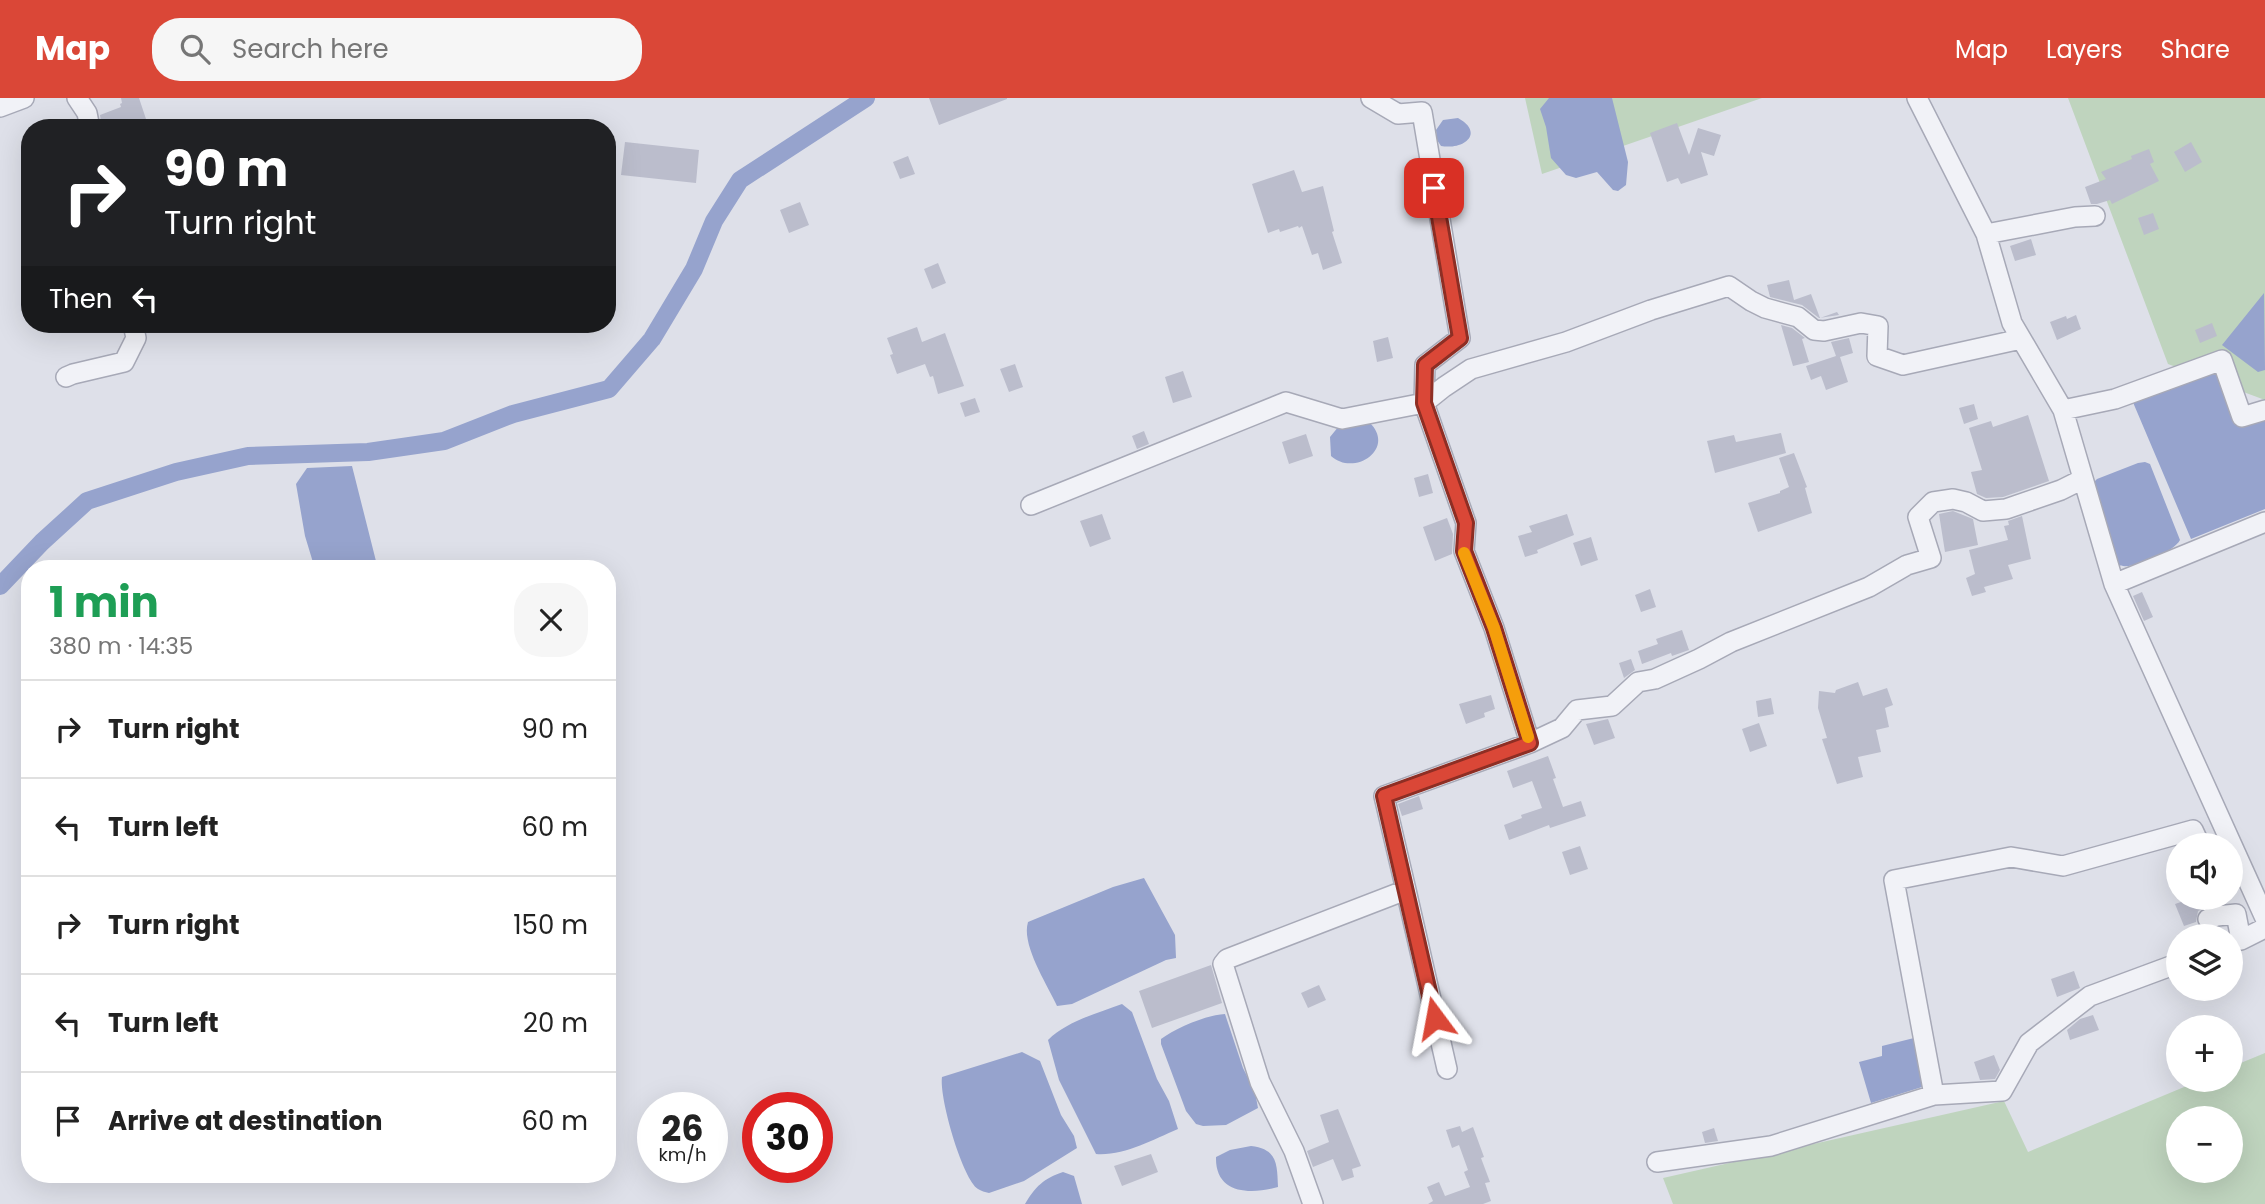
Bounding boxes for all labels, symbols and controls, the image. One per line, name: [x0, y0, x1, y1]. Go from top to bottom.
search box: [152, 18, 642, 81]
text: Map: [35, 25, 110, 72]
icon: search: [176, 30, 214, 68]
text: Search here: [232, 31, 389, 67]
text: Map: [1955, 33, 2008, 66]
text: Layers: [2046, 33, 2122, 66]
text: Share: [2160, 33, 2230, 66]
text: 90 m: [164, 135, 288, 203]
icon: right: [49, 147, 140, 238]
pin: [1404, 158, 1464, 218]
icon: arrive: [1415, 169, 1453, 207]
text: Turn right: [164, 200, 316, 245]
icon: left: [126, 280, 164, 318]
text: Then: [49, 281, 112, 317]
text: 1 min: [49, 573, 159, 632]
button: close: [514, 583, 588, 657]
text: 380 m · 14:35: [49, 630, 193, 662]
icon: right: [49, 710, 87, 748]
text: Turn right: [108, 711, 240, 747]
text: 90 m: [522, 711, 588, 747]
icon: left: [49, 808, 87, 846]
text: Turn left: [108, 809, 219, 845]
text: 60 m: [521, 809, 588, 845]
map controls: [2166, 833, 2243, 1183]
button: sound: [2166, 833, 2243, 910]
icon: right: [49, 906, 87, 944]
text: Turn right: [108, 907, 240, 943]
text: 150 m: [513, 907, 588, 943]
button: layers: [2166, 924, 2243, 1001]
position arrow: [1398, 981, 1472, 1055]
icon: left: [49, 1004, 87, 1042]
text: Turn left: [108, 1005, 219, 1041]
text: 20 m: [523, 1005, 588, 1041]
button: +: [2166, 1015, 2243, 1092]
speed limit sign: 30: [742, 1092, 833, 1183]
icon: arrive: [49, 1102, 87, 1140]
text: Arrive at destination: [108, 1103, 383, 1139]
text: 60 m: [521, 1103, 588, 1139]
text: 26: [661, 1104, 704, 1153]
button: −: [2166, 1106, 2243, 1183]
text: km/h: [659, 1142, 706, 1167]

